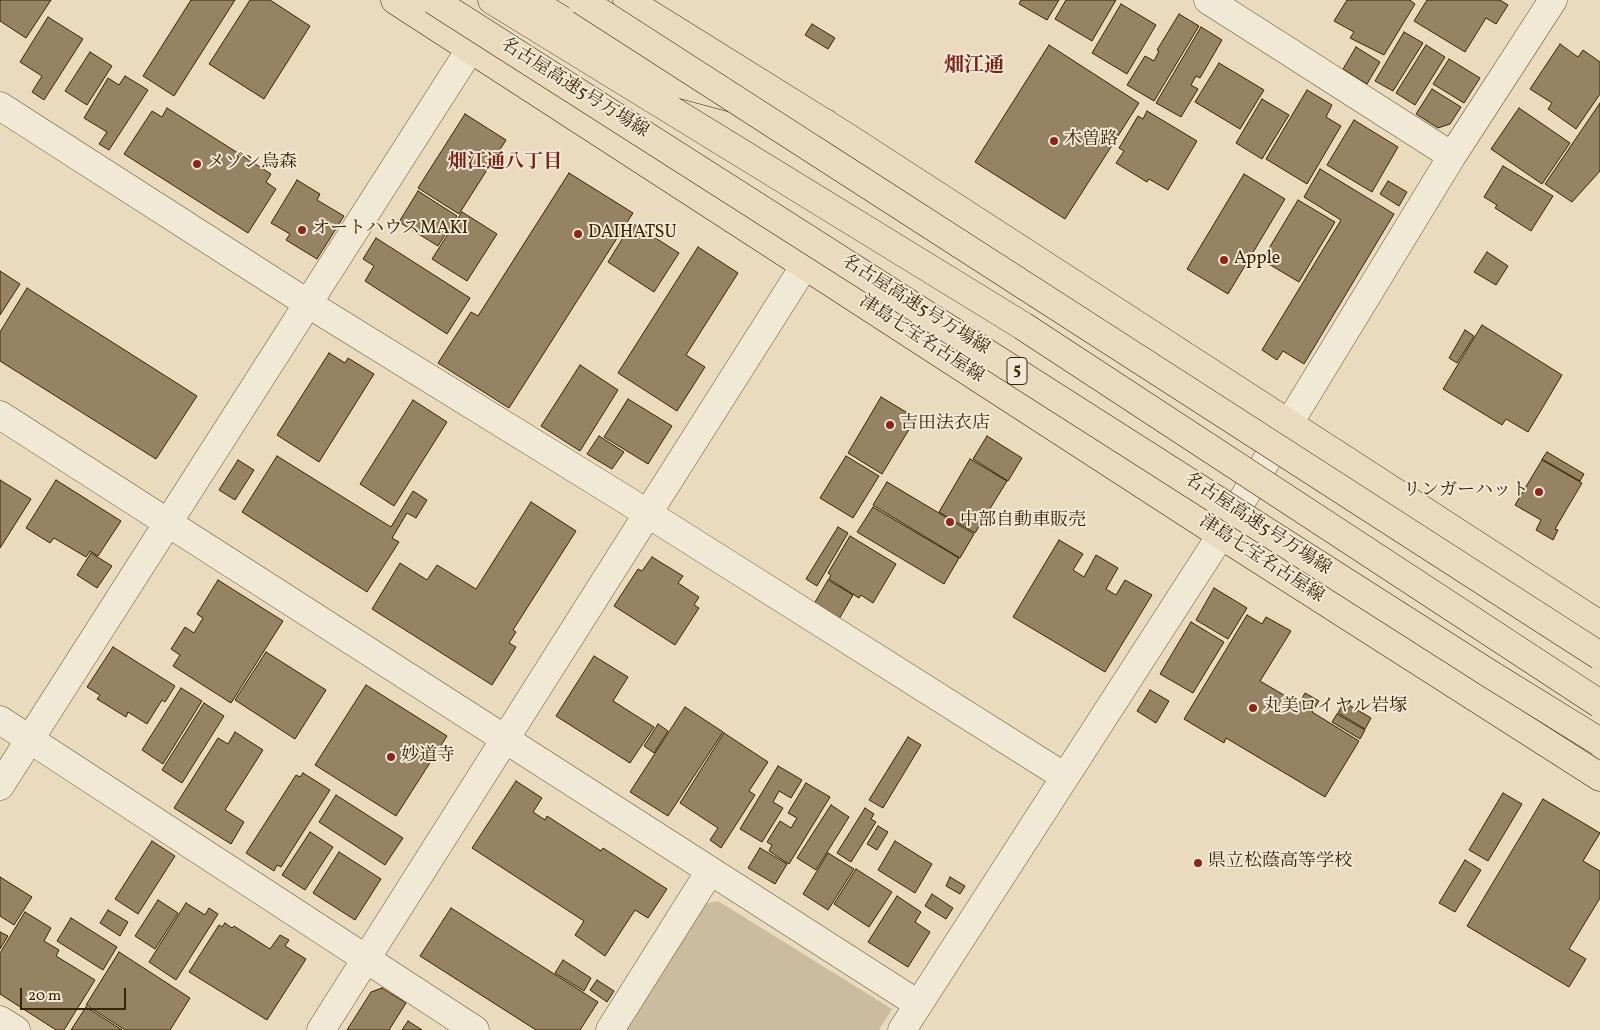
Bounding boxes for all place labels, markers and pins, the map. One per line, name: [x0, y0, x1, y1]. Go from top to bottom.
place label: 木曽路: [1064, 130, 1118, 152]
marker: 木曽路: [1048, 135, 1060, 147]
place label: メゾン烏森: [207, 153, 297, 175]
marker: メゾン烏森: [191, 158, 203, 170]
place label: オートハウスMAKI: [312, 219, 468, 241]
place label: DAIHATSU: [588, 223, 677, 245]
marker: オートハウスMAKI: [296, 224, 308, 236]
marker: DAIHATSU: [572, 228, 584, 240]
place label: Apple: [1234, 249, 1280, 271]
marker: Apple: [1218, 254, 1230, 266]
place label: 吉田法衣店: [900, 414, 990, 436]
marker: 吉田法衣店: [884, 419, 896, 431]
place label: リンガーハット: [1403, 481, 1529, 503]
marker: リンガーハット: [1533, 486, 1545, 498]
place label: 中部自動車販売: [960, 511, 1086, 533]
marker: 中部自動車販売: [944, 516, 956, 528]
place label: 丸美ロイヤル岩塚: [1263, 697, 1407, 719]
marker: 丸美ロイヤル岩塚: [1247, 702, 1259, 714]
place label: 妙道寺: [401, 746, 455, 768]
marker: 妙道寺: [385, 751, 397, 763]
place label: 県立松蔭高等学校: [1208, 852, 1352, 874]
marker: 県立松蔭高等学校: [1192, 857, 1204, 869]

